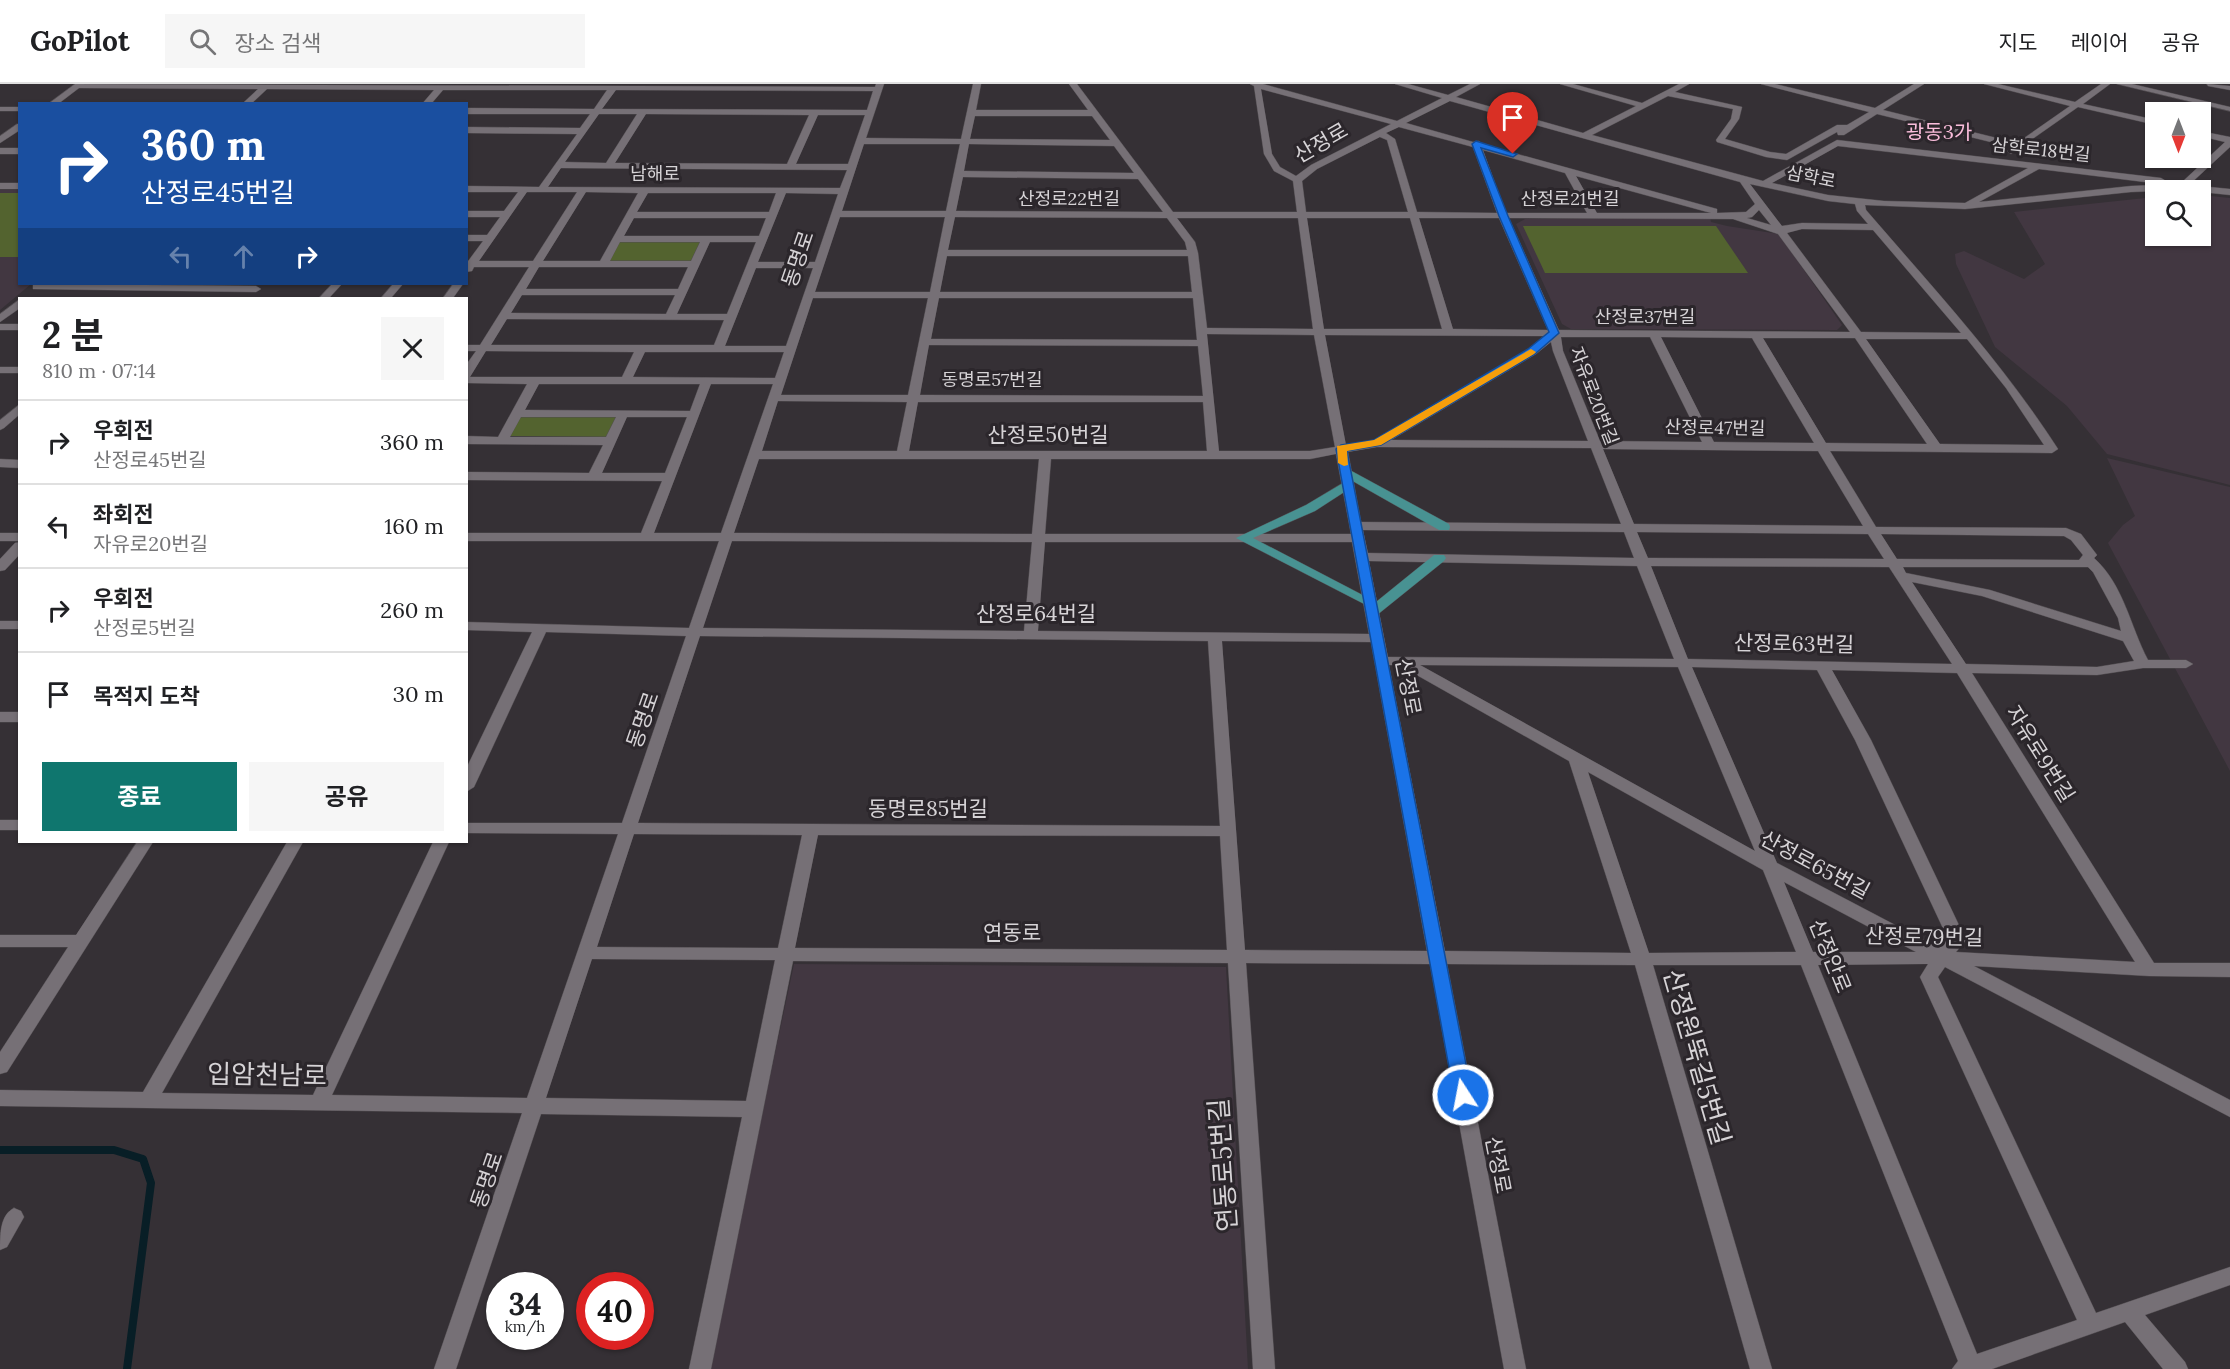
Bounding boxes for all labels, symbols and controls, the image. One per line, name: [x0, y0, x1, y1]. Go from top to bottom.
search box: [165, 14, 585, 68]
text: GoPilot: [30, 23, 129, 59]
icon: search: [186, 25, 219, 58]
text: 장소 검색: [234, 29, 321, 57]
text: 지도: [1999, 29, 2037, 56]
text: 레이어: [2070, 29, 2128, 56]
text: 공유: [2161, 29, 2200, 56]
pin: [1487, 92, 1538, 154]
icon: arrive: [1496, 101, 1529, 134]
north arrow: [2145, 102, 2211, 168]
map controls: [2145, 102, 2211, 246]
street label: 산정로: [1289, 116, 1353, 169]
text: 360 m: [141, 118, 265, 172]
district label: 광동3가: [1906, 119, 1972, 144]
icon: right: [42, 126, 120, 204]
street label: 삼학로18번길: [1990, 133, 2092, 166]
street label: 삼학로: [1785, 160, 1838, 193]
street label: 남해로: [630, 162, 680, 185]
text: 산정로45번길: [141, 175, 295, 209]
button: search: [2145, 180, 2211, 246]
street label: 산정로22번길: [1018, 187, 1120, 210]
street label: 산정로21번길: [1520, 187, 1620, 210]
street label: 동명로: [775, 227, 820, 291]
icon: left: [164, 240, 197, 273]
icon: ahead: [227, 240, 260, 273]
icon: right: [290, 240, 323, 273]
street label: 산정로37번길: [1595, 305, 1695, 328]
text: 2 분: [42, 312, 104, 358]
button: close: [381, 317, 444, 380]
street label: 자유로20번길: [1565, 343, 1624, 448]
text: 810 m · 07:14: [42, 358, 156, 383]
street label: 동명로57번길: [942, 368, 1042, 391]
street label: 산정로47번길: [1664, 415, 1766, 440]
text: 우회전: [93, 416, 154, 444]
street label: 산정로50번길: [987, 421, 1109, 448]
icon: right: [42, 426, 75, 459]
text: 360 m: [380, 428, 444, 456]
text: 산정로45번길: [93, 447, 207, 472]
text: 좌회전: [93, 500, 154, 528]
icon: left: [42, 510, 75, 543]
text: 160 m: [384, 512, 444, 540]
text: 자유로20번길: [93, 531, 208, 556]
text: 우회전: [93, 584, 154, 612]
icon: right: [42, 594, 75, 627]
text: 260 m: [380, 596, 444, 624]
street label: 산정로64번길: [976, 600, 1096, 627]
text: 산정로5번길: [93, 615, 196, 640]
street label: 산정로63번길: [1734, 629, 1854, 658]
street label: 산정로: [1390, 656, 1427, 718]
icon: arrive: [42, 678, 75, 711]
text: 30 m: [393, 680, 444, 708]
text: 목적지 도착: [93, 682, 200, 710]
street label: 동명로: [620, 688, 665, 752]
street label: 자유로9번길: [2000, 700, 2081, 807]
button: 종료: [42, 762, 237, 831]
button: 공유: [249, 762, 444, 831]
street label: 동명로85번길: [868, 795, 988, 822]
street label: 산정로65번길: [1756, 824, 1875, 905]
street label: 산정안로: [1803, 915, 1857, 997]
street label: 연동로: [983, 919, 1041, 946]
street label: 산정로79번길: [1865, 922, 1983, 951]
street label: 산정원뚝길5번길: [1657, 965, 1738, 1149]
street label: 입암천남로: [207, 1057, 327, 1092]
position arrow: [1431, 1063, 1495, 1127]
street label: 연동로5번길: [1201, 1097, 1244, 1233]
street label: 산정로: [1480, 1134, 1517, 1196]
street label: 동명로: [464, 1148, 509, 1212]
speed limit sign: 40: [576, 1272, 654, 1350]
text: 34: [508, 1285, 542, 1323]
text: km/h: [505, 1317, 545, 1336]

